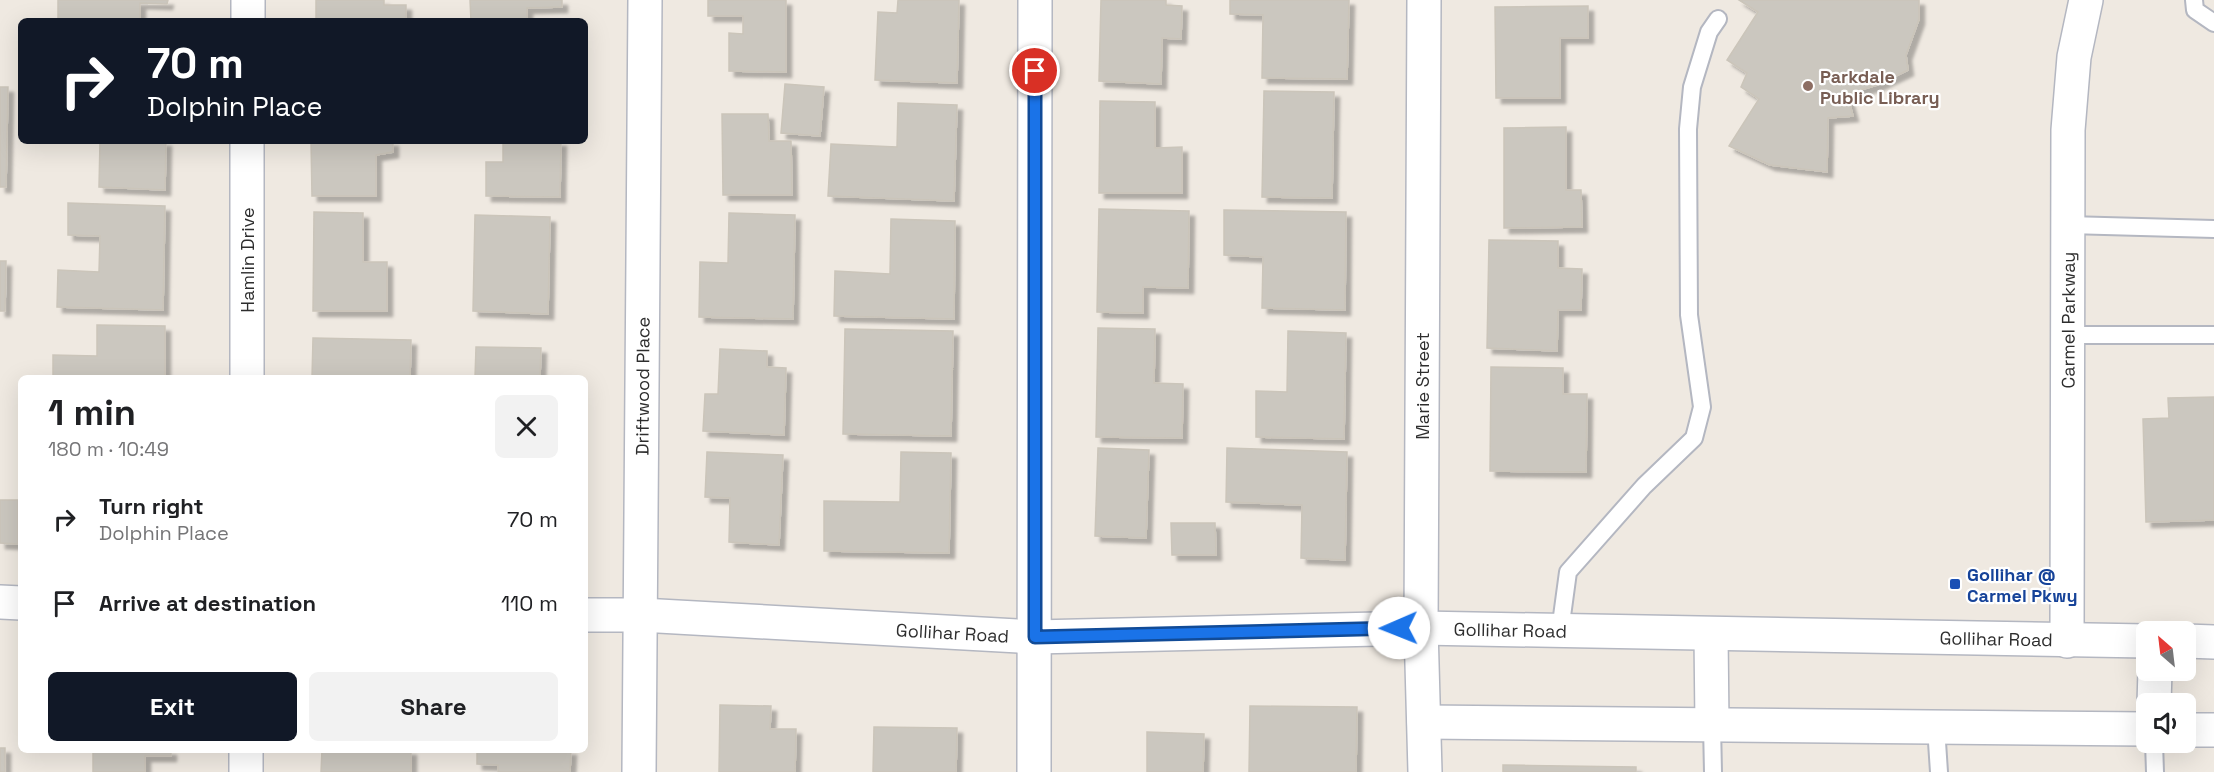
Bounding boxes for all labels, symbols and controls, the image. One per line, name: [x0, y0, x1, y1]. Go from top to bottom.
text: 70 m: [147, 37, 244, 90]
icon: right: [48, 42, 126, 120]
pin: [1009, 45, 1060, 96]
icon: arrive: [1018, 54, 1051, 87]
place label: Parkdale Public Library: [1820, 65, 1940, 109]
marker: Parkdale Public Library: [1801, 79, 1815, 93]
text: Dolphin Place: [147, 89, 322, 124]
street label: Hamlin Drive: [236, 207, 259, 313]
street label: Carmel Parkway: [2056, 252, 2079, 388]
street label: Driftwood Place: [630, 317, 654, 455]
street label: Marie Street: [1411, 332, 1434, 440]
text: 1 min: [48, 390, 136, 436]
button: close: [495, 395, 558, 458]
text: 180 m · 10:49: [48, 436, 169, 462]
text: Turn right: [99, 492, 204, 520]
icon: right: [48, 503, 81, 536]
text: 70 m: [507, 505, 558, 533]
text: Dolphin Place: [99, 520, 229, 546]
place label: Gollihar @ Carmel Pkwy: [1967, 563, 2077, 607]
marker: Gollihar @ Carmel Pkwy: [1948, 577, 1962, 591]
icon: arrive: [48, 587, 81, 620]
text: Arrive at destination: [99, 589, 316, 617]
text: 110 m: [501, 589, 558, 617]
position arrow: [1367, 596, 1431, 660]
street label: Gollihar Road: [1453, 617, 1567, 642]
street label: Gollihar Road: [895, 618, 1010, 647]
north arrow: [2136, 621, 2196, 681]
map controls: [2136, 621, 2196, 753]
street label: Gollihar Road: [1939, 626, 2053, 651]
button: Exit: [48, 672, 297, 741]
button: Share: [309, 672, 558, 741]
button: sound: [2136, 693, 2196, 753]

